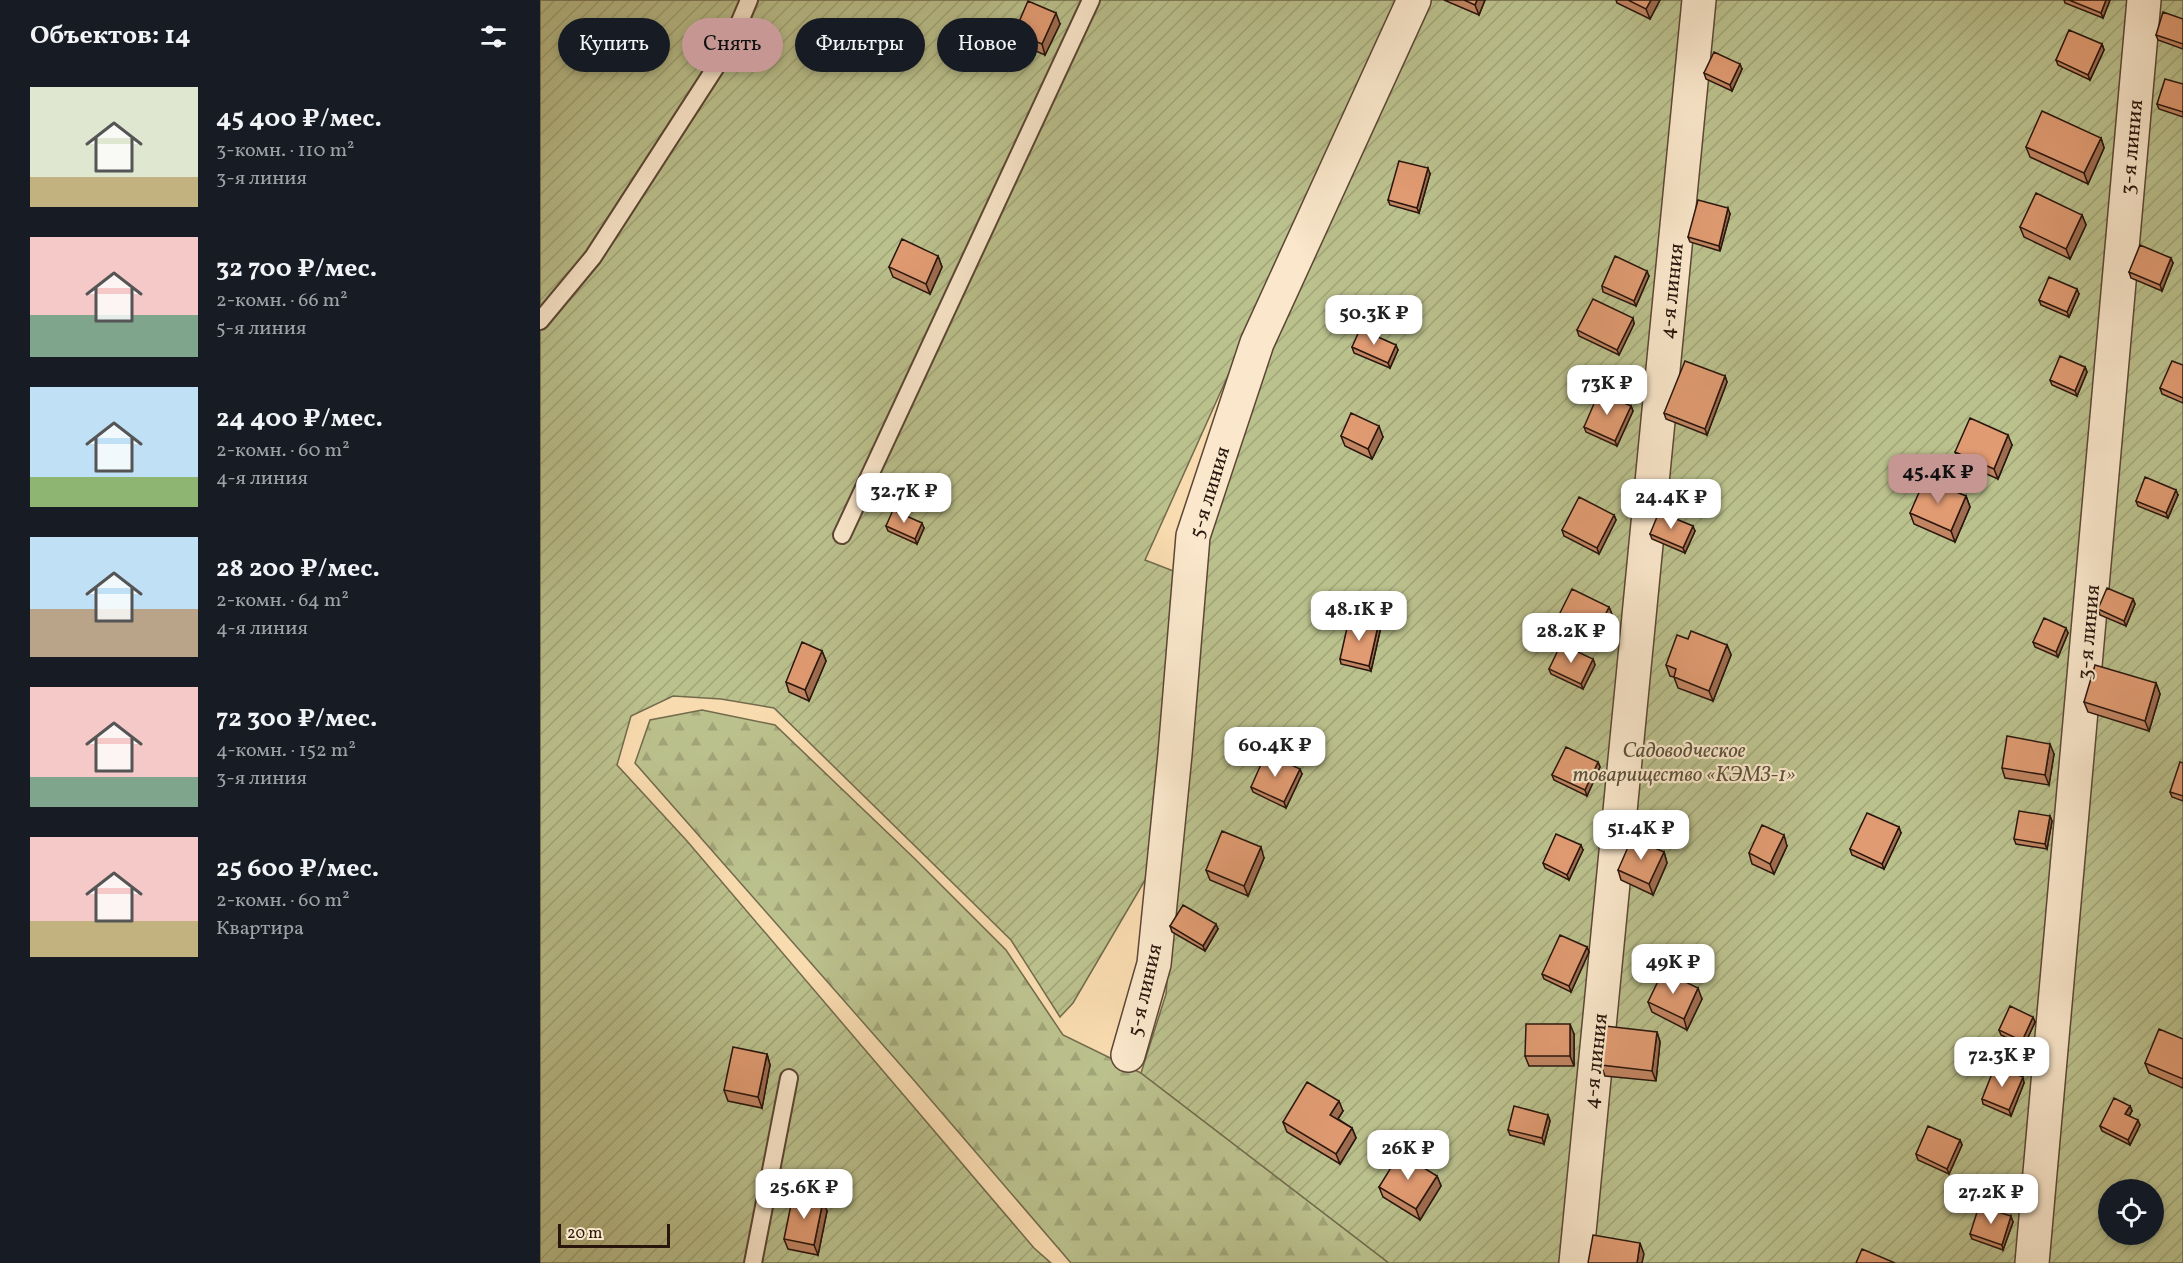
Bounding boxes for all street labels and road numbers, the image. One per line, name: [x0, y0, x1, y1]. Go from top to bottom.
street label: 3-я линия: [2114, 98, 2151, 196]
street label: 4-я линия: [1653, 242, 1692, 341]
street label: 5-я линия: [1183, 443, 1238, 542]
street label: 3-я линия: [2071, 583, 2108, 681]
street label: 5-я линия: [1121, 941, 1170, 1040]
street label: 4-я линия: [1577, 1012, 1616, 1111]

